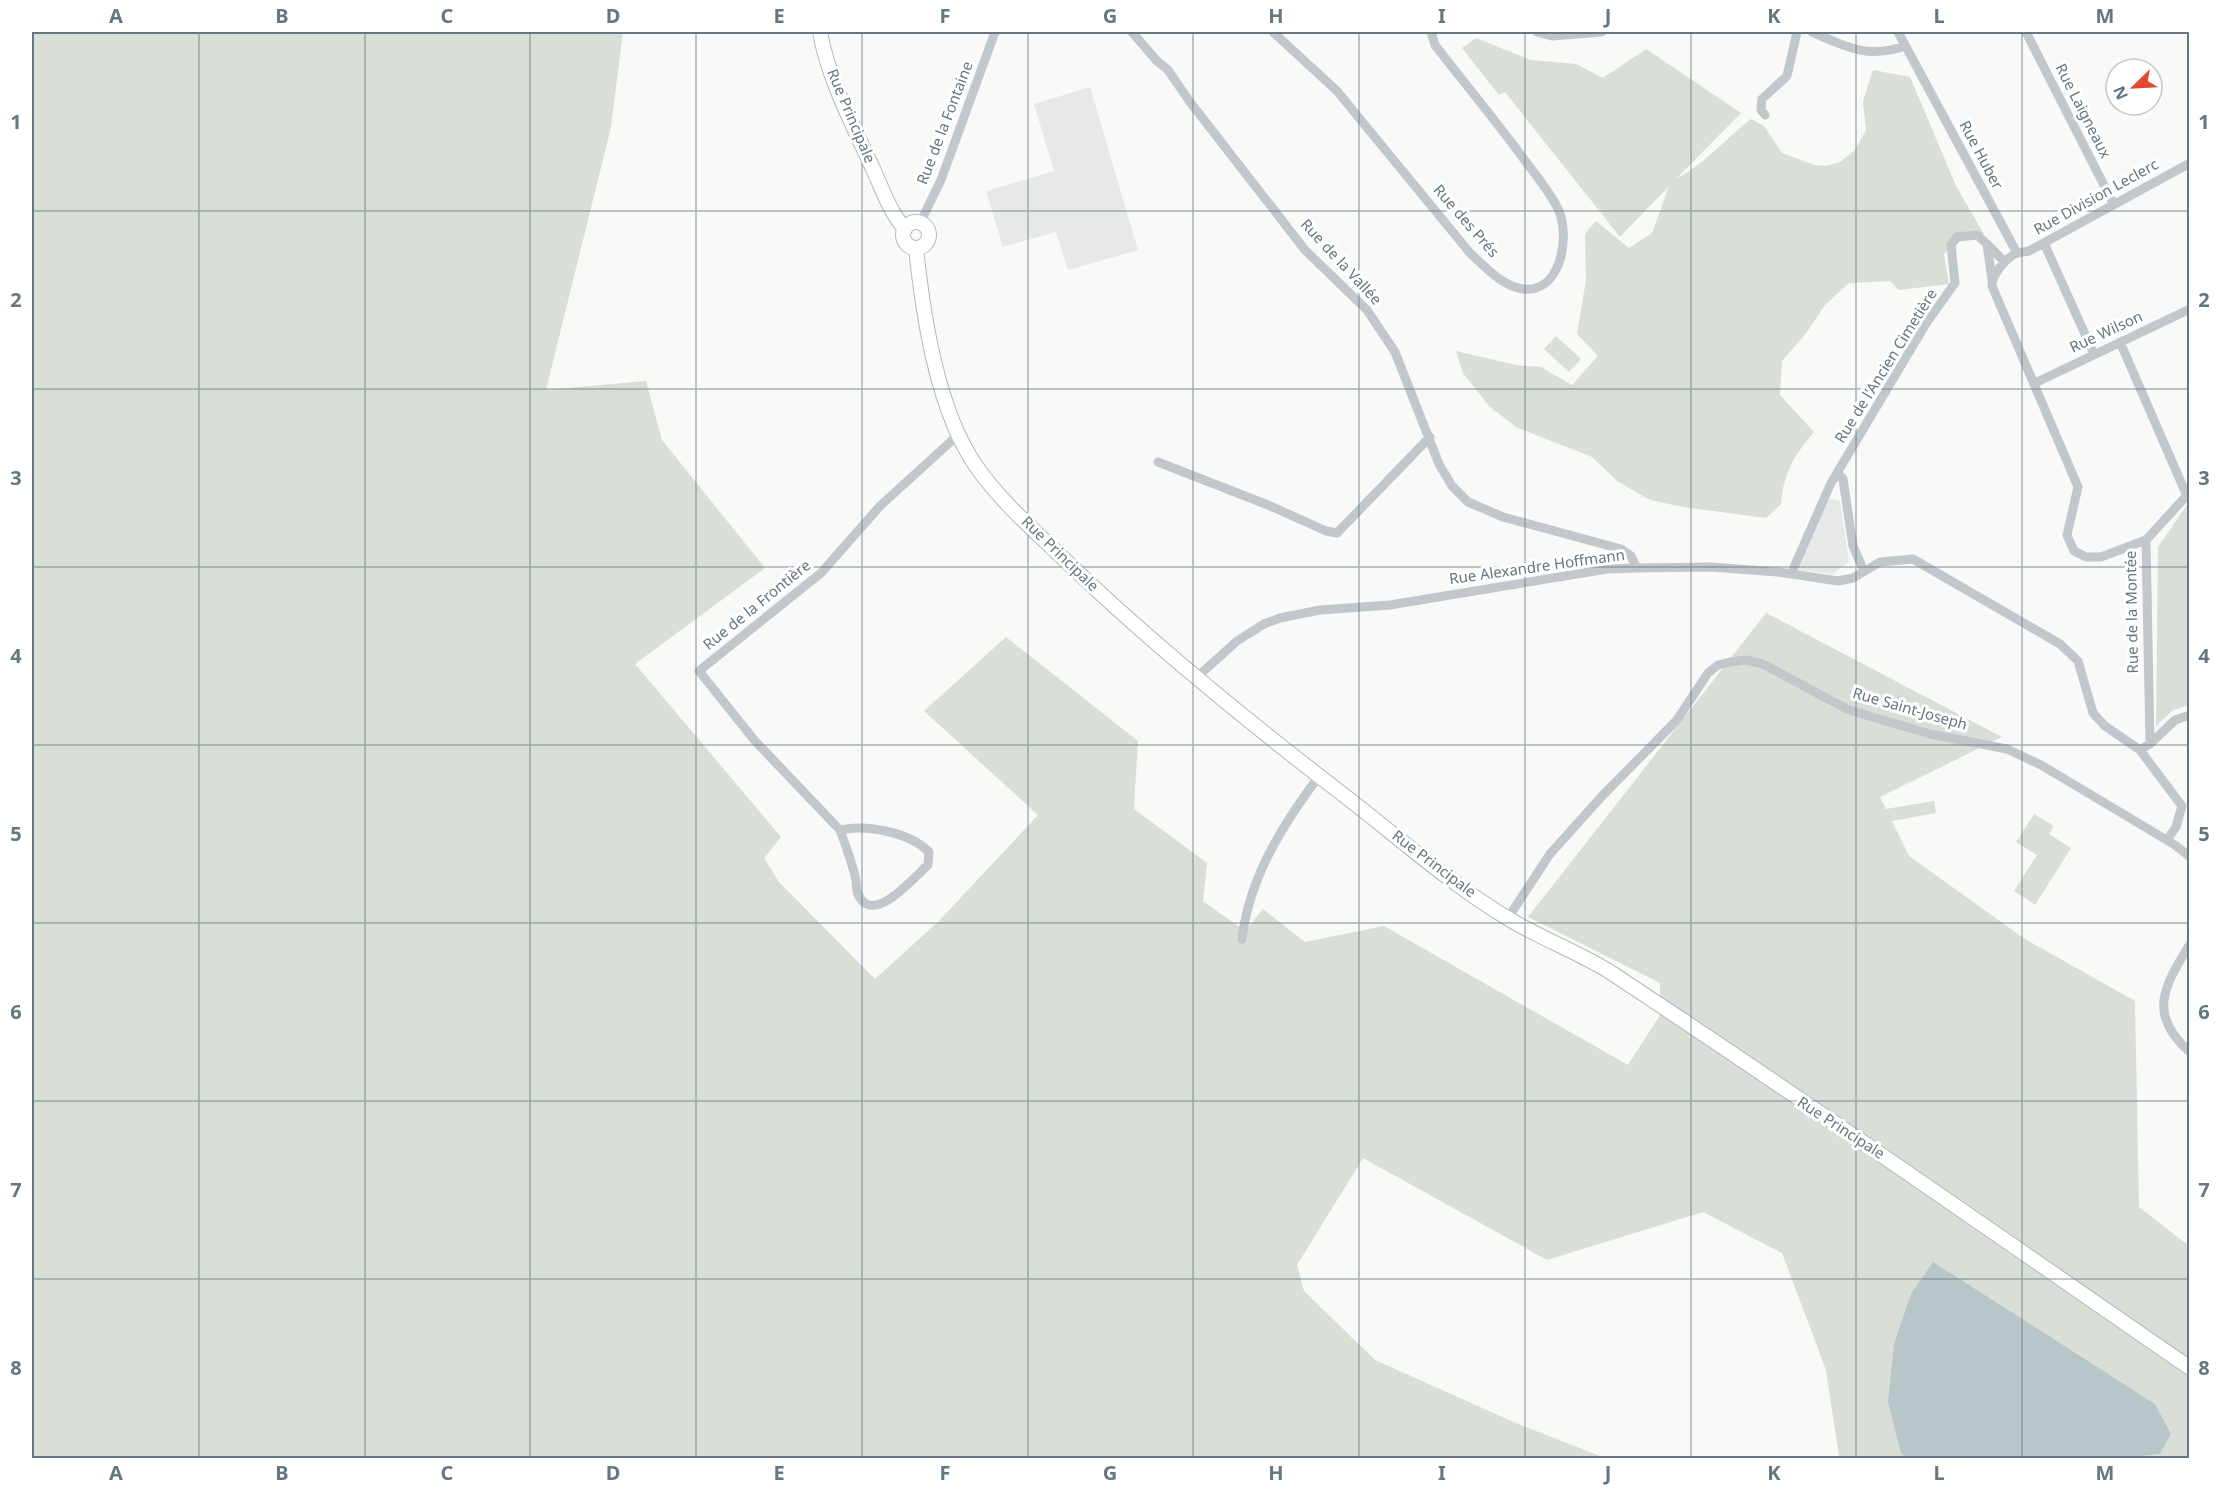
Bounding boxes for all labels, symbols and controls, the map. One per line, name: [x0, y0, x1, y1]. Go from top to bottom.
text: A: [109, 2, 123, 29]
text: B: [275, 2, 289, 29]
text: C: [441, 2, 454, 29]
text: D: [606, 2, 620, 29]
text: E: [773, 2, 785, 29]
text: F: [940, 2, 950, 29]
text: G: [1103, 2, 1117, 29]
text: H: [1268, 2, 1284, 29]
text: I: [1438, 2, 1446, 29]
text: J: [1603, 2, 1611, 29]
text: K: [1767, 2, 1781, 29]
text: L: [1933, 2, 1945, 29]
text: M: [2096, 2, 2114, 29]
north arrow: [2104, 57, 2164, 117]
street label: Rue de la Fontaine: [911, 58, 977, 187]
street label: Rue Laigneaux: [2051, 60, 2116, 161]
street label: Rue Principale: [823, 65, 881, 166]
text: N: [2108, 83, 2133, 104]
text: 1: [10, 108, 22, 135]
text: 1: [2198, 108, 2210, 135]
street label: Rue Huber: [1955, 117, 2008, 192]
street label: Rue Division Leclerc: [2030, 154, 2161, 239]
street label: Rue des Prés: [1430, 180, 1504, 261]
street label: Rue de la Vallée: [1297, 214, 1387, 309]
street label: Rue de l'Ancien Cimetière: [1829, 285, 1941, 446]
text: 2: [10, 286, 22, 313]
text: 2: [2198, 286, 2210, 313]
street label: Rue Wilson: [2066, 306, 2145, 357]
text: 3: [10, 464, 22, 491]
text: 3: [2198, 464, 2210, 491]
street label: Rue Principale: [1018, 511, 1104, 595]
street label: Rue Alexandre Hoffmann: [1448, 544, 1626, 588]
street label: Rue de la Montée: [2120, 550, 2142, 674]
street label: Rue de la Frontière: [698, 555, 814, 654]
text: 4: [10, 642, 22, 669]
text: 4: [2198, 642, 2210, 669]
street label: Rue Saint-Joseph: [1851, 682, 1970, 734]
text: 5: [10, 820, 22, 847]
text: 5: [2198, 820, 2210, 847]
street label: Rue Principale: [1388, 825, 1481, 901]
text: 6: [10, 998, 22, 1025]
text: 6: [2198, 998, 2210, 1025]
street label: Rue Principale: [1794, 1091, 1889, 1163]
text: 7: [10, 1176, 22, 1203]
text: 7: [2198, 1176, 2210, 1203]
text: 8: [10, 1354, 22, 1381]
text: 8: [2198, 1354, 2210, 1381]
text: A: [109, 1459, 123, 1486]
text: B: [275, 1459, 289, 1486]
text: C: [441, 1459, 454, 1486]
text: D: [606, 1459, 620, 1486]
text: E: [773, 1459, 785, 1486]
text: F: [940, 1459, 950, 1486]
text: G: [1103, 1459, 1117, 1486]
text: H: [1268, 1459, 1284, 1486]
text: I: [1438, 1459, 1446, 1486]
text: J: [1603, 1459, 1611, 1486]
text: K: [1767, 1459, 1781, 1486]
text: L: [1933, 1459, 1945, 1486]
text: M: [2096, 1459, 2114, 1486]

